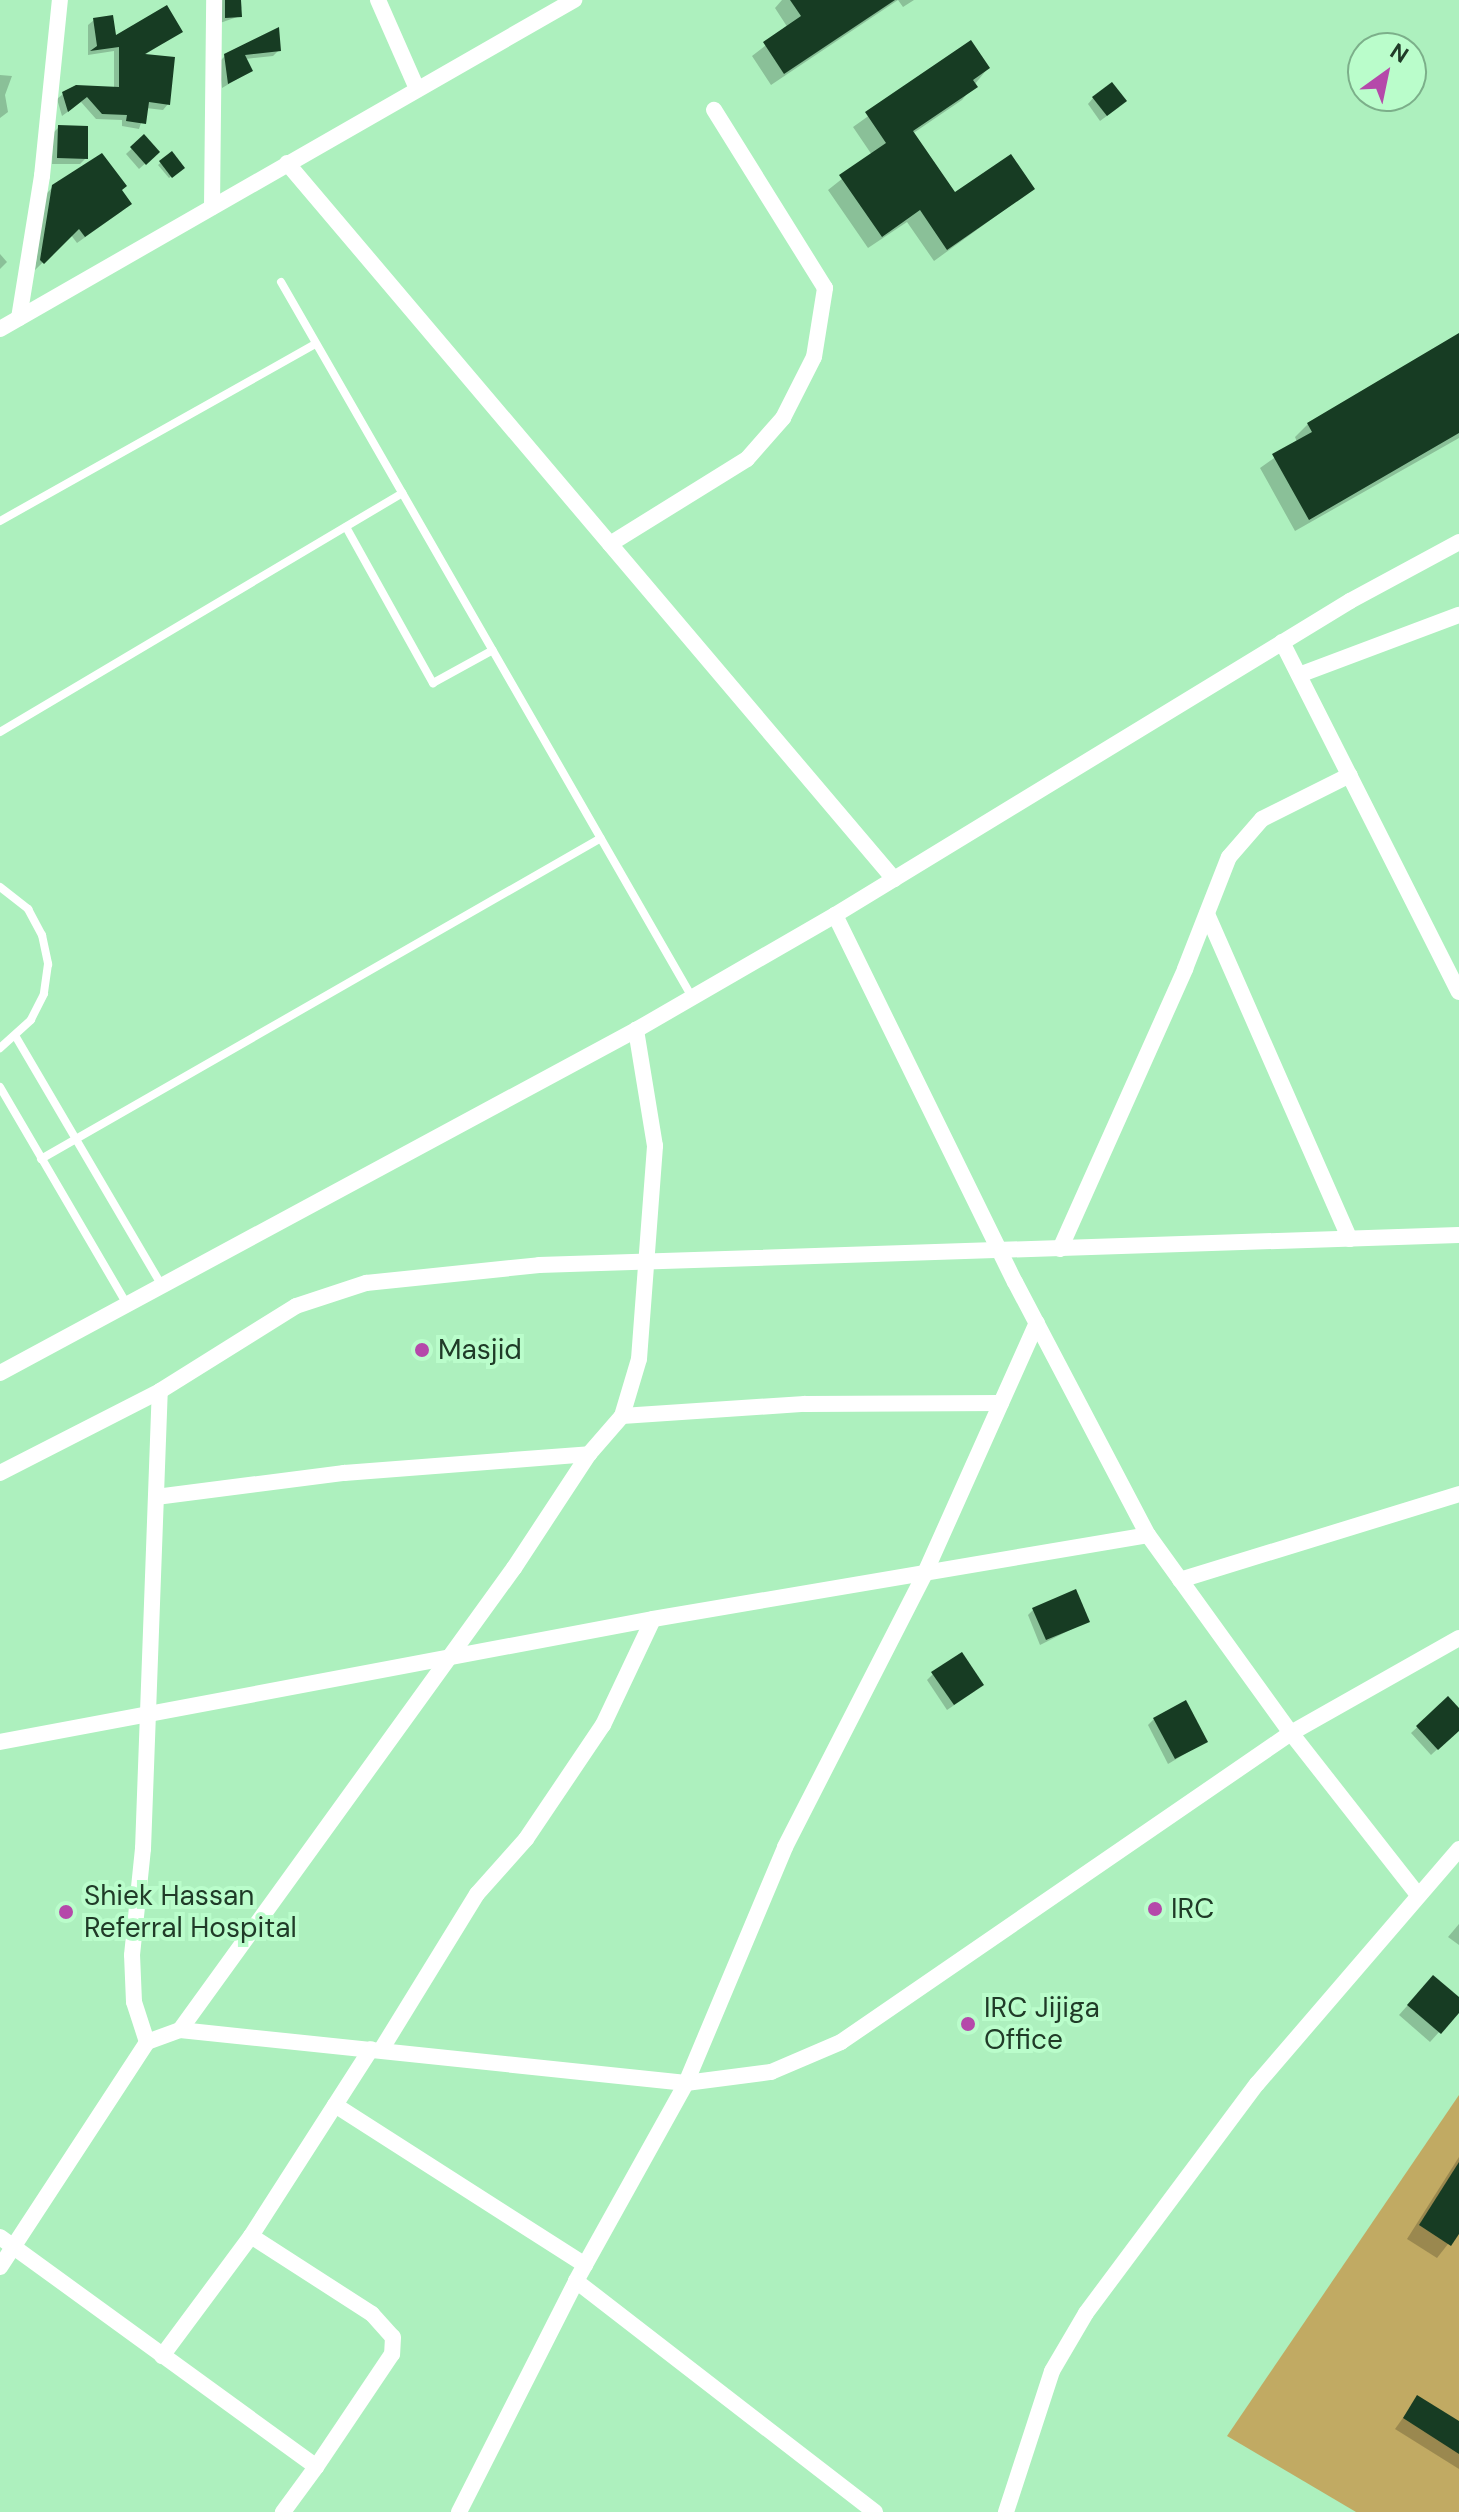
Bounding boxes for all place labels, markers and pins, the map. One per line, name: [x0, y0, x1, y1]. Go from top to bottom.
place label: Masjid: [438, 1333, 522, 1367]
marker: Masjid: [413, 1341, 431, 1359]
place label: Shiek Hassan Referral Hospital: [84, 1879, 297, 1945]
place label: IRC: [1171, 1892, 1214, 1926]
marker: IRC: [1146, 1900, 1164, 1918]
marker: Shiek Hassan Referral Hospital: [55, 1901, 77, 1923]
place label: IRC Jijiga Office: [984, 1991, 1100, 2057]
marker: IRC Jijiga Office: [959, 2015, 977, 2033]

